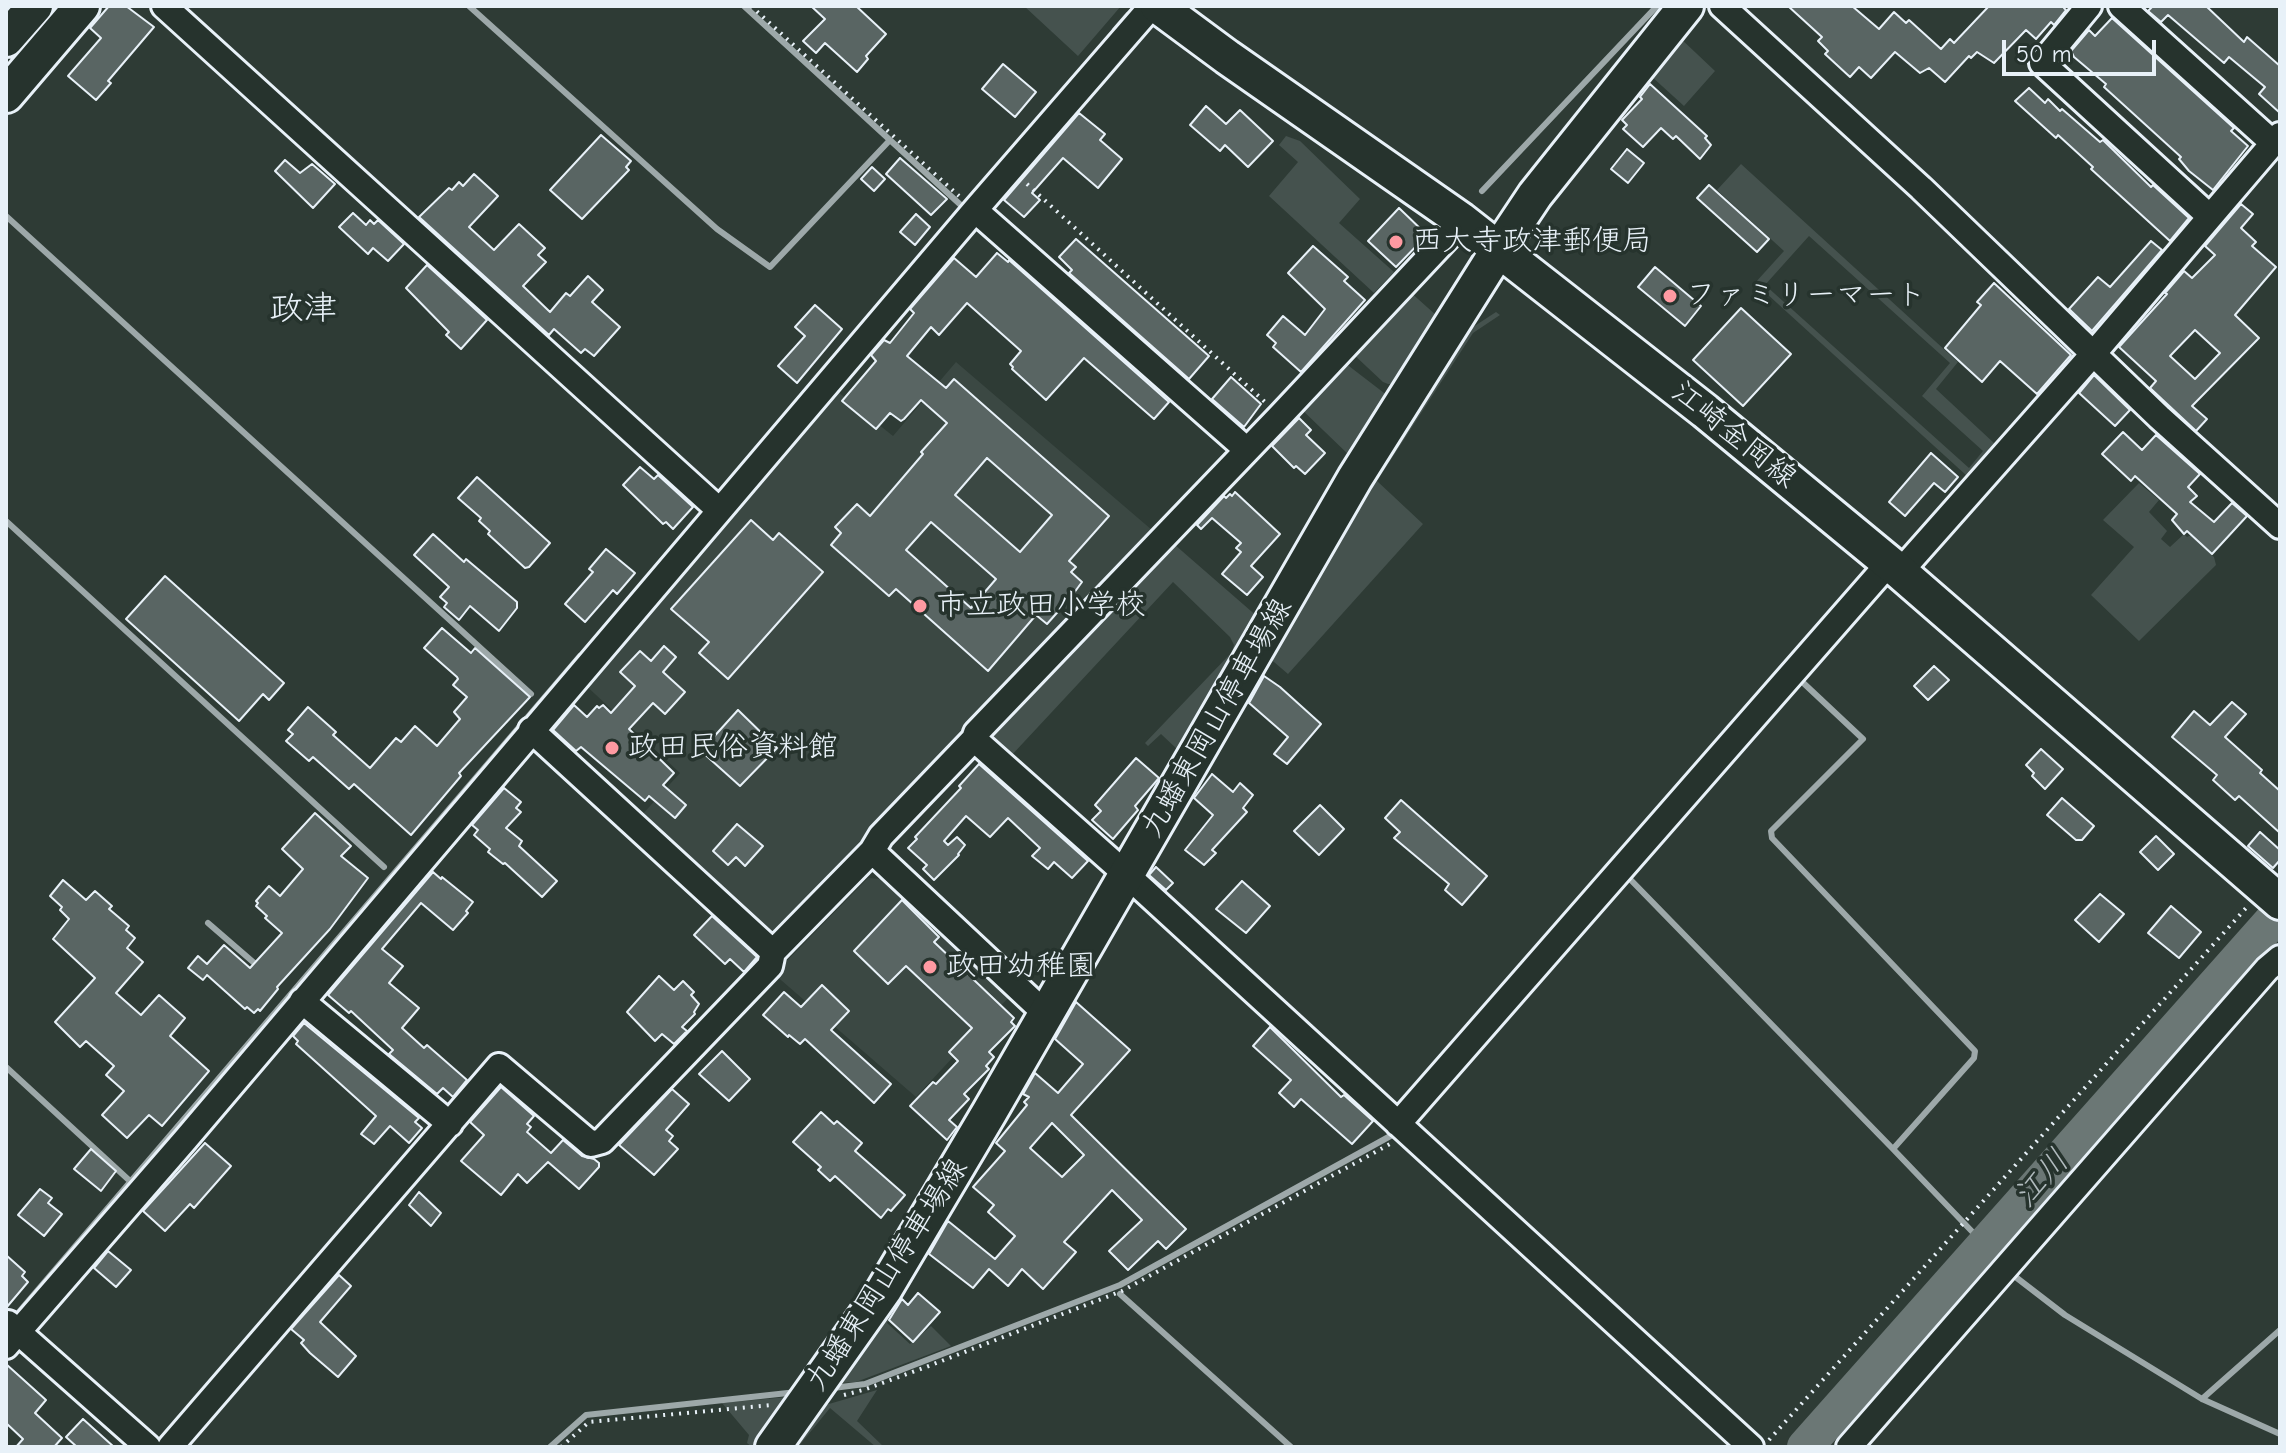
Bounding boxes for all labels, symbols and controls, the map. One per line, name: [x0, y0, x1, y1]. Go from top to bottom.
scale bar: [2006, 24, 2160, 74]
text: 50 m: [2016, 40, 2072, 68]
place label: 西大寺政津郵便局: [1412, 224, 1652, 260]
marker: 西大寺政津郵便局: [1387, 233, 1405, 251]
place label: ファミリーマート: [1686, 278, 1926, 314]
marker: ファミリーマート: [1661, 287, 1679, 305]
district label: 政津: [269, 289, 337, 329]
street label: 江崎金岡線: [1664, 374, 1804, 496]
place label: 市立政田小学校: [936, 588, 1146, 624]
street label: 九蟠東岡山停車場線: [1134, 592, 1300, 844]
marker: 市立政田小学校: [911, 597, 929, 615]
place label: 政田民俗資料館: [628, 730, 838, 766]
marker: 政田民俗資料館: [603, 739, 621, 757]
place label: 政田幼稚園: [946, 949, 1096, 985]
marker: 政田幼稚園: [921, 958, 939, 976]
water label: 江川: [2006, 1142, 2078, 1216]
street label: 九蟠東岡山停車場線: [798, 1152, 976, 1398]

